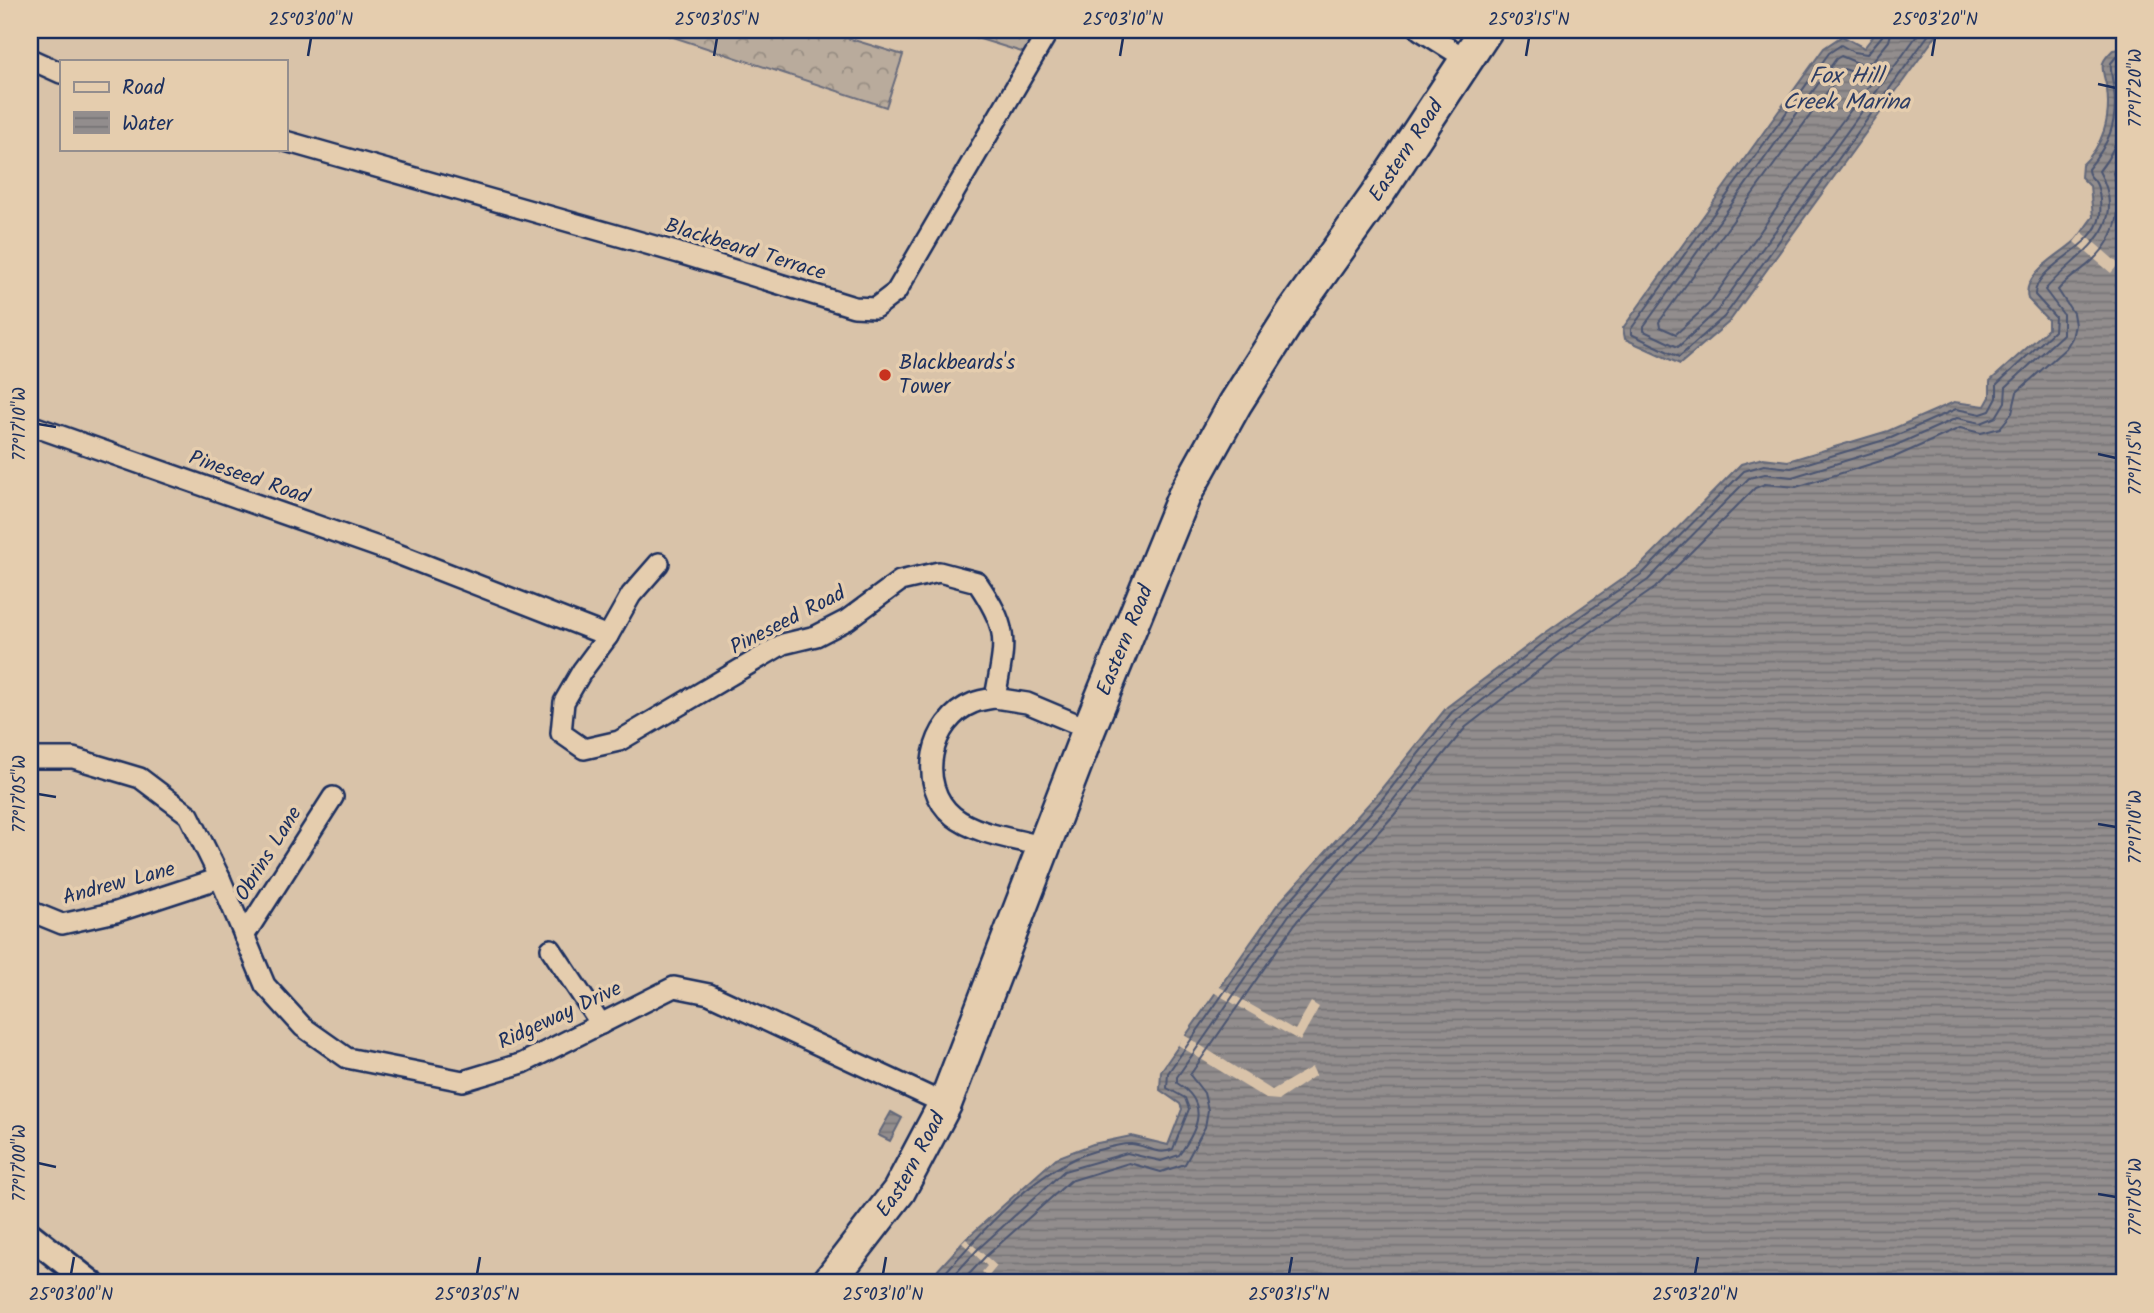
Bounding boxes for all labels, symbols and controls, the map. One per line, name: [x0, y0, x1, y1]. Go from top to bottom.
text: 25°03'00"N: [269, 6, 353, 35]
text: 25°03'05"N: [675, 6, 759, 35]
text: 25°03'10"N: [1083, 6, 1163, 35]
text: 25°03'15"N: [1488, 6, 1570, 35]
text: 25°03'20"N: [1892, 6, 1978, 35]
text: 77°17'20"W: [2122, 49, 2151, 127]
water label: Fox Hill Creek Marina: [1782, 59, 1912, 121]
legend: [60, 60, 287, 150]
text: Road: [122, 72, 165, 105]
street label: Eastern Road: [1360, 92, 1453, 209]
text: Water: [122, 108, 174, 141]
street label: Blackbeard Terrace: [660, 210, 830, 290]
place label: Blackbeards's Tower: [899, 347, 1015, 404]
marker: Blackbeards's Tower: [877, 367, 893, 383]
text: 77°17'10"W: [6, 387, 35, 461]
text: 77°17'15"W: [2122, 421, 2151, 495]
street label: Pineseed Road: [184, 442, 314, 514]
street label: Pineseed Road: [724, 577, 852, 664]
street label: Eastern Road: [1088, 579, 1163, 701]
text: 77°17'05"W: [6, 755, 35, 833]
text: 77°17'10"W: [2122, 790, 2151, 864]
street label: Obrins Lane: [227, 800, 311, 908]
street label: Andrew Lane: [59, 853, 180, 915]
street label: Ridgeway Drive: [493, 973, 628, 1059]
street label: Eastern Road: [868, 1105, 955, 1225]
text: 77°17'00"W: [6, 1124, 35, 1202]
text: 77°17'05"W: [2122, 1158, 2151, 1236]
text: 25°03'00"N: [29, 1281, 113, 1310]
text: 25°03'05"N: [435, 1281, 519, 1310]
text: 25°03'10"N: [843, 1281, 923, 1310]
text: 25°03'15"N: [1248, 1281, 1330, 1310]
text: 25°03'20"N: [1652, 1281, 1738, 1310]

